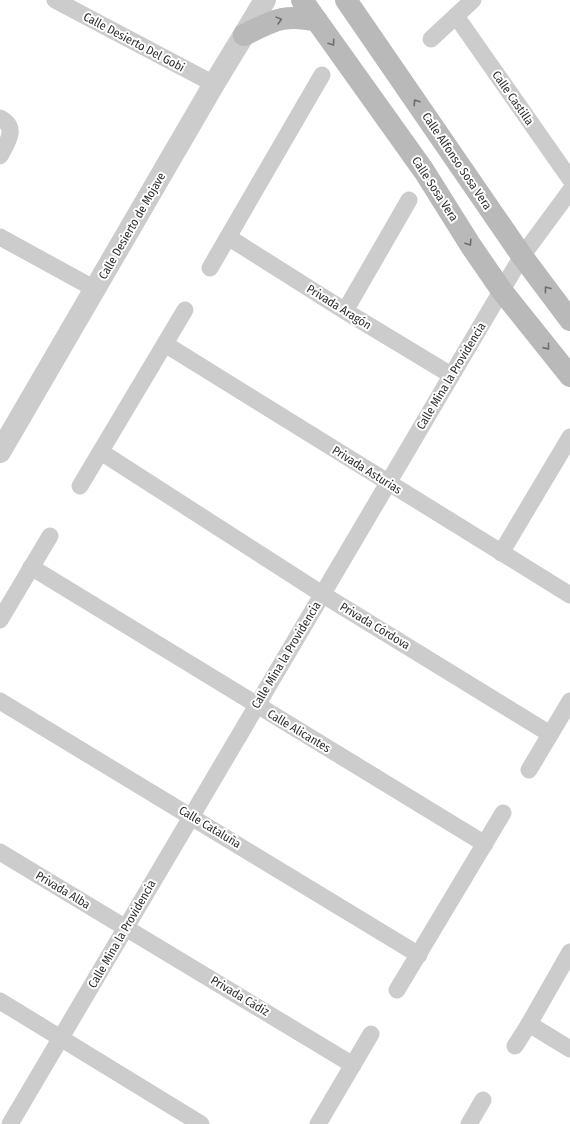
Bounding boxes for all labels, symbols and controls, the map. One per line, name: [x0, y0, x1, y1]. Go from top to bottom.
street label: Calle Desierto Del Gobi: [81, 9, 187, 75]
one-way arrow: [276, 16, 282, 24]
one-way arrow: [327, 39, 334, 46]
street label: Calle Castilla: [489, 68, 537, 128]
one-way arrow: [414, 99, 421, 106]
street label: Calle Alfonso Sosa Vera: [419, 110, 495, 212]
street label: Calle Sosa Vera: [409, 154, 461, 224]
street label: Calle Desierto de Mojave: [96, 170, 168, 282]
one-way arrow: [464, 239, 472, 246]
street label: Privada Aragón: [304, 282, 374, 332]
one-way arrow: [544, 286, 551, 293]
street label: Calle Mina la Providencia: [413, 320, 489, 432]
one-way arrow: [542, 342, 549, 349]
street label: Privada Asturias: [330, 443, 404, 497]
street label: Calle Mina la Providencia: [248, 599, 324, 711]
street label: Privada Córdova: [337, 600, 413, 652]
street label: Calle Alicantes: [265, 707, 333, 755]
street label: Calle Cataluña: [176, 803, 244, 851]
street label: Privada Alba: [33, 868, 93, 912]
street label: Calle Mina la Providencia: [85, 877, 159, 990]
street label: Privada Cádiz: [208, 973, 272, 1019]

